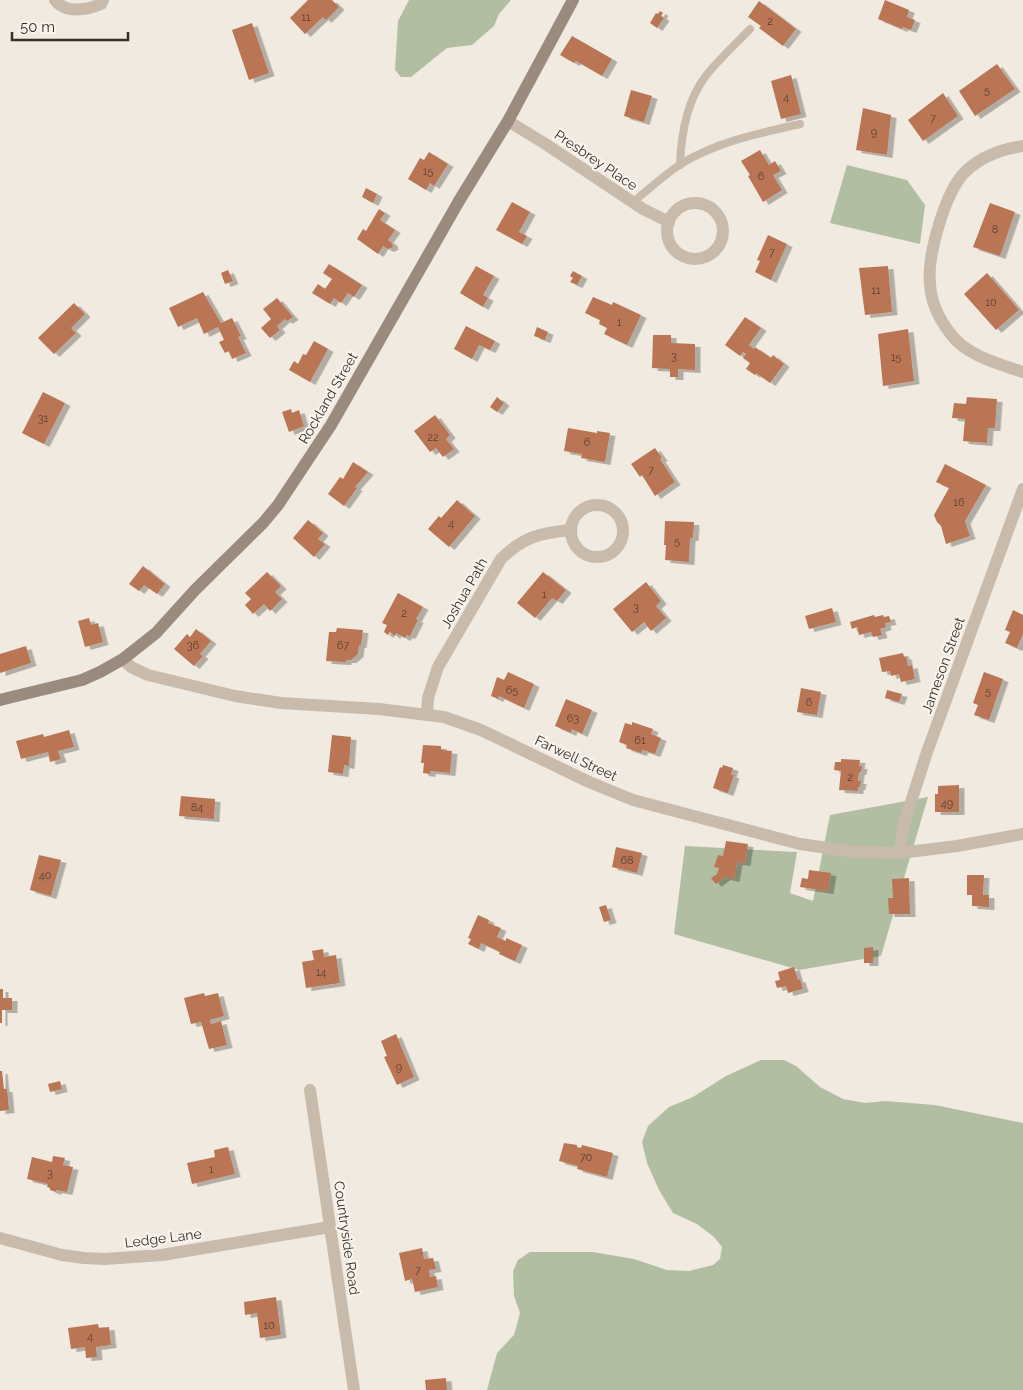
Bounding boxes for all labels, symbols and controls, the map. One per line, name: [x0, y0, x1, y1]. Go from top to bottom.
scale bar: [12, 10, 129, 42]
house number: 11: [301, 11, 311, 24]
house number: 2: [767, 15, 773, 28]
text: 50 m: [20, 18, 55, 36]
house number: 5: [984, 84, 990, 97]
house number: 4: [783, 91, 789, 104]
house number: 7: [930, 112, 936, 125]
street label: Presbrey Place: [552, 126, 640, 194]
house number: 9: [871, 126, 877, 139]
house number: 15: [423, 165, 433, 178]
house number: 6: [758, 170, 765, 183]
house number: 8: [992, 223, 998, 236]
house number: 7: [769, 246, 775, 259]
house number: 11: [871, 284, 881, 297]
house number: 10: [985, 296, 997, 309]
house number: 1: [617, 316, 622, 329]
street label: Rockland Street: [295, 349, 361, 447]
house number: 3: [671, 350, 677, 363]
house number: 15: [891, 351, 901, 364]
house number: 31: [38, 412, 49, 425]
house number: 22: [427, 431, 439, 444]
house number: 6: [584, 436, 591, 449]
house number: 7: [648, 464, 654, 477]
house number: 16: [953, 496, 965, 509]
house number: 4: [448, 517, 454, 530]
house number: 5: [674, 535, 680, 548]
street label: Joshua Path: [437, 555, 491, 631]
house number: 1: [542, 588, 547, 601]
house number: 3: [633, 601, 639, 614]
house number: 2: [401, 607, 407, 620]
street label: Jameson Street: [918, 615, 968, 715]
house number: 36: [187, 639, 200, 652]
house number: 67: [337, 639, 349, 652]
house number: 65: [506, 684, 518, 697]
house number: 5: [985, 685, 991, 698]
house number: 6: [806, 696, 813, 709]
house number: 63: [567, 712, 579, 725]
street label: Farwell Street: [532, 732, 620, 784]
house number: 61: [634, 734, 646, 747]
house number: 2: [847, 771, 853, 784]
house number: 49: [941, 797, 953, 810]
house number: 84: [191, 801, 203, 814]
house number: 68: [620, 854, 634, 867]
house number: 40: [39, 869, 52, 882]
house number: 14: [316, 966, 326, 979]
house number: 9: [396, 1061, 402, 1074]
house number: 70: [580, 1151, 593, 1164]
house number: 1: [209, 1163, 214, 1176]
house number: 3: [47, 1167, 53, 1180]
street label: Countryside Road: [331, 1180, 363, 1296]
street label: Ledge Lane: [124, 1225, 202, 1251]
house number: 7: [415, 1264, 421, 1277]
house number: 10: [263, 1319, 275, 1332]
house number: 4: [87, 1330, 93, 1343]

